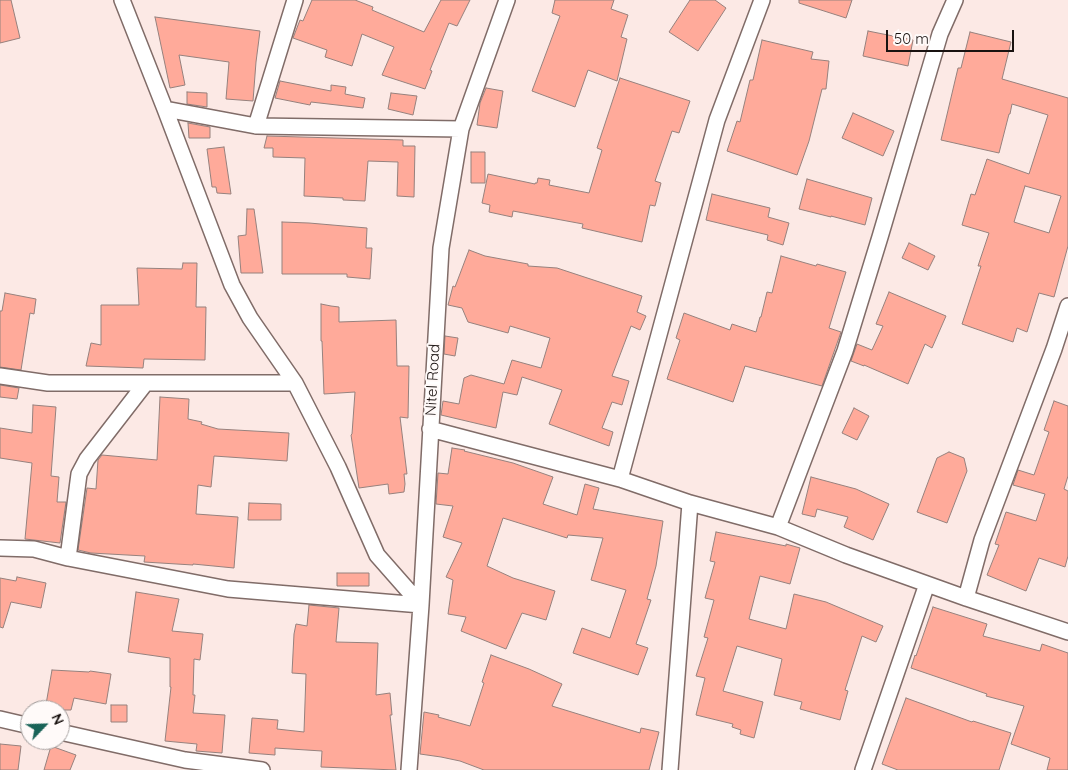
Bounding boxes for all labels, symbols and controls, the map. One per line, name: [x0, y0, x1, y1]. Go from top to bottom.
scale bar: [888, 20, 1016, 52]
text: 50 m: [894, 29, 929, 48]
street label: Nitel Road: [422, 343, 444, 417]
north arrow: [20, 700, 70, 750]
text: N: [47, 711, 68, 728]

